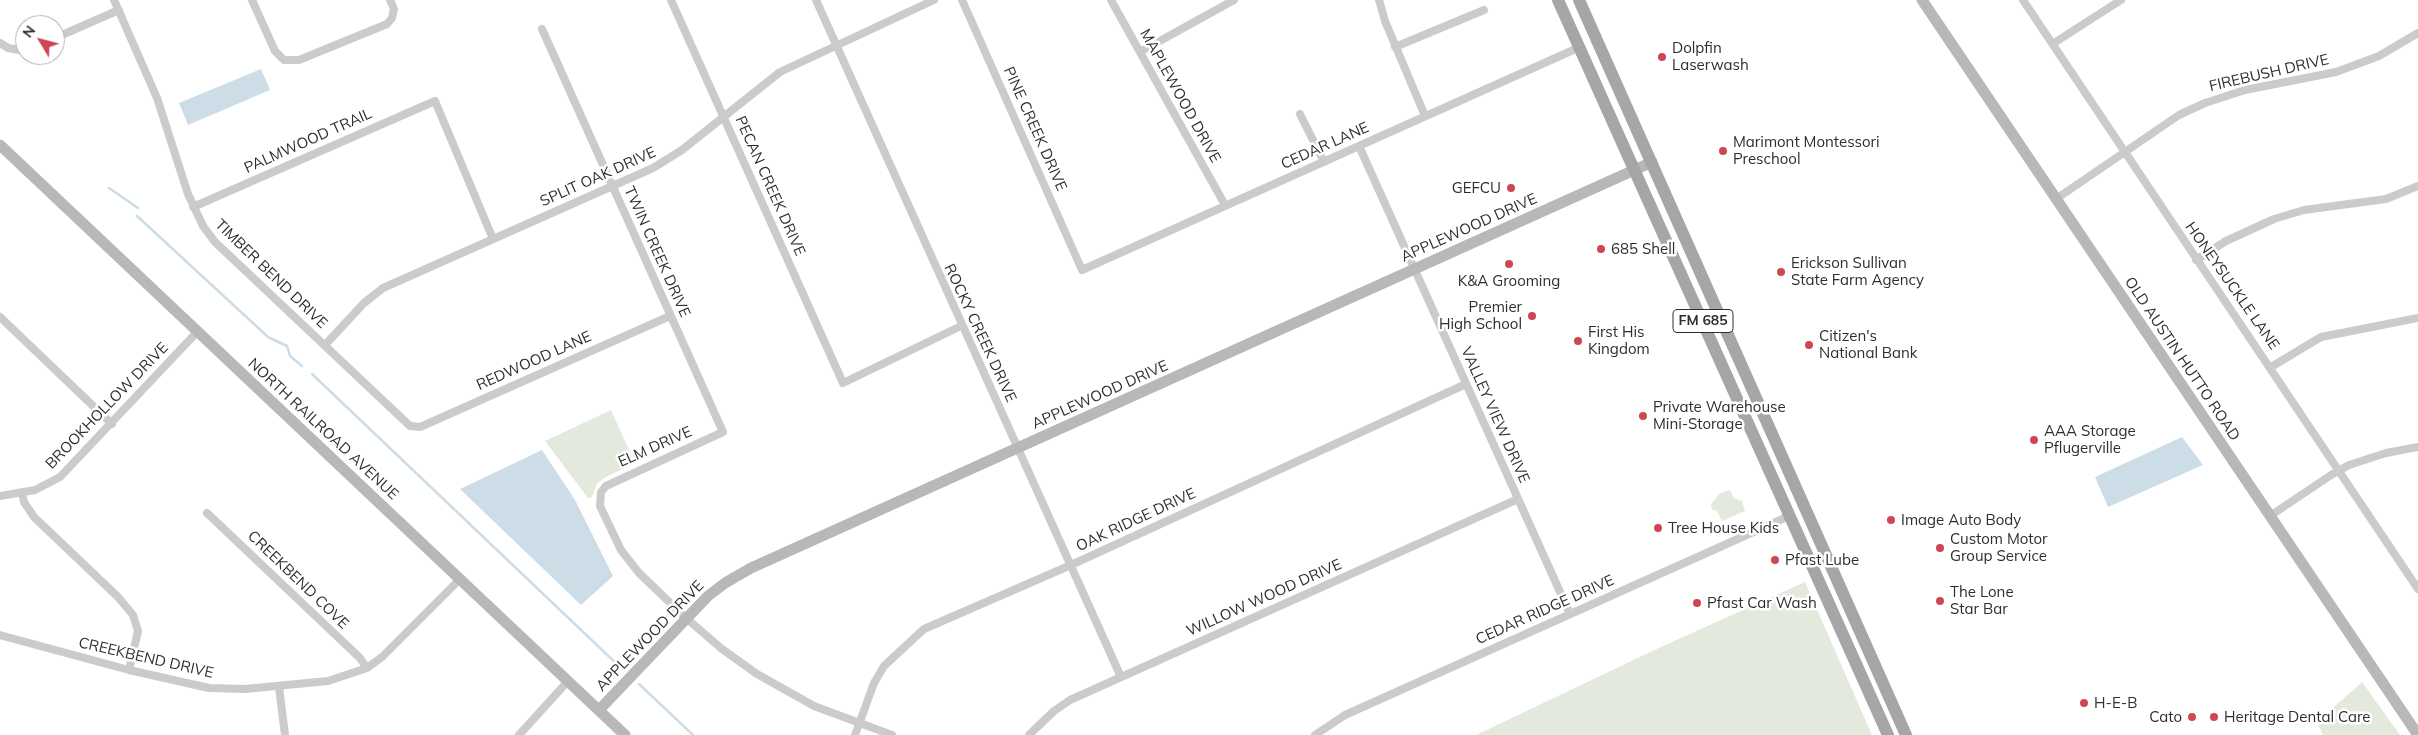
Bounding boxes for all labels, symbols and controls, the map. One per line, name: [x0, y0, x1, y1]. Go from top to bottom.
north arrow: [15, 15, 65, 65]
text: N: [18, 22, 39, 41]
street label: MAPLEWOOD DRIVE: [1136, 26, 1224, 166]
place label: Dolpfin Laserwash: [1672, 39, 1749, 74]
street label: FIREBUSH DRIVE: [2207, 50, 2331, 96]
marker: Dolpfin Laserwash: [1656, 51, 1668, 63]
street label: PINE CREEK DRIVE: [1000, 64, 1070, 194]
street label: PALMWOOD TRAIL: [241, 105, 375, 177]
street label: PECAN CREEK DRIVE: [731, 113, 809, 259]
street label: CEDAR LANE: [1278, 119, 1372, 173]
place label: Marimont Montessori Preschool: [1733, 133, 1880, 168]
street label: SPLIT OAK DRIVE: [537, 143, 659, 211]
marker: Marimont Montessori Preschool: [1717, 145, 1729, 157]
place label: GEFCU: [1452, 179, 1501, 197]
marker: GEFCU: [1505, 182, 1517, 194]
street label: TWIN CREEK DRIVE: [620, 184, 694, 320]
street label: APPLEWOOD DRIVE: [1398, 190, 1540, 266]
street label: TIMBER BEND DRIVE: [211, 216, 331, 332]
street label: HONEYSUCKLE LANE: [2181, 219, 2283, 353]
place label: 685 Shell: [1611, 240, 1675, 258]
marker: 685 Shell: [1595, 243, 1607, 255]
place label: Erickson Sullivan State Farm Agency: [1791, 254, 1924, 289]
marker: K&A Grooming: [1503, 258, 1515, 270]
street label: ROCKY CREEK DRIVE: [940, 261, 1020, 405]
marker: Erickson Sullivan State Farm Agency: [1775, 266, 1787, 278]
place label: K&A Grooming: [1458, 272, 1560, 290]
street label: OLD AUSTIN HUTTO ROAD: [2120, 274, 2244, 444]
place label: Premier High School: [1439, 298, 1522, 333]
marker: Premier High School: [1526, 310, 1538, 322]
road number: FM 685: [1673, 310, 1733, 332]
place label: First His Kingdom: [1588, 323, 1650, 358]
place label: Citizen's National Bank: [1819, 327, 1918, 362]
street label: REDWOOD LANE: [474, 328, 594, 394]
marker: First His Kingdom: [1572, 335, 1584, 347]
street label: BROOKHOLLOW DRIVE: [42, 339, 172, 473]
marker: Citizen's National Bank: [1803, 339, 1815, 351]
street label: VALLEY VIEW DRIVE: [1457, 344, 1533, 486]
street label: NORTH RAILROAD AVENUE: [244, 355, 402, 503]
street label: APPLEWOOD DRIVE: [1029, 357, 1171, 433]
place label: Private Warehouse Mini-Storage: [1653, 398, 1786, 433]
marker: Private Warehouse Mini-Storage: [1637, 410, 1649, 422]
place label: AAA Storage Pflugerville: [2044, 422, 2136, 457]
street label: ELM DRIVE: [615, 423, 695, 471]
marker: AAA Storage Pflugerville: [2028, 434, 2040, 446]
street label: OAK RIDGE DRIVE: [1073, 484, 1199, 556]
place label: Image Auto Body: [1901, 511, 2021, 529]
marker: Image Auto Body: [1885, 514, 1897, 526]
place label: Tree House Kids: [1668, 519, 1779, 537]
marker: Tree House Kids: [1652, 522, 1664, 534]
street label: CREEKBEND COVE: [244, 527, 352, 633]
place label: Custom Motor Group Service: [1950, 530, 2047, 565]
marker: Custom Motor Group Service: [1934, 542, 1946, 554]
place label: Pfast Lube: [1785, 551, 1859, 569]
marker: Pfast Lube: [1769, 554, 1781, 566]
street label: WILLOW WOOD DRIVE: [1184, 556, 1344, 640]
street label: CEDAR RIDGE DRIVE: [1473, 571, 1617, 649]
street label: APPLEWOOD DRIVE: [592, 577, 708, 695]
place label: The Lone Star Bar: [1950, 583, 2014, 618]
place label: Pfast Car Wash: [1707, 594, 1817, 612]
marker: The Lone Star Bar: [1934, 595, 1946, 607]
marker: Pfast Car Wash: [1691, 597, 1703, 609]
street label: CREEKBEND DRIVE: [77, 634, 215, 682]
place label: H-E-B: [2094, 694, 2137, 712]
marker: H-E-B: [2078, 697, 2090, 709]
place label: Cato: [2149, 708, 2182, 726]
place label: Heritage Dental Care: [2224, 708, 2370, 726]
marker: Cato: [2186, 711, 2198, 723]
marker: Heritage Dental Care: [2208, 711, 2220, 723]

